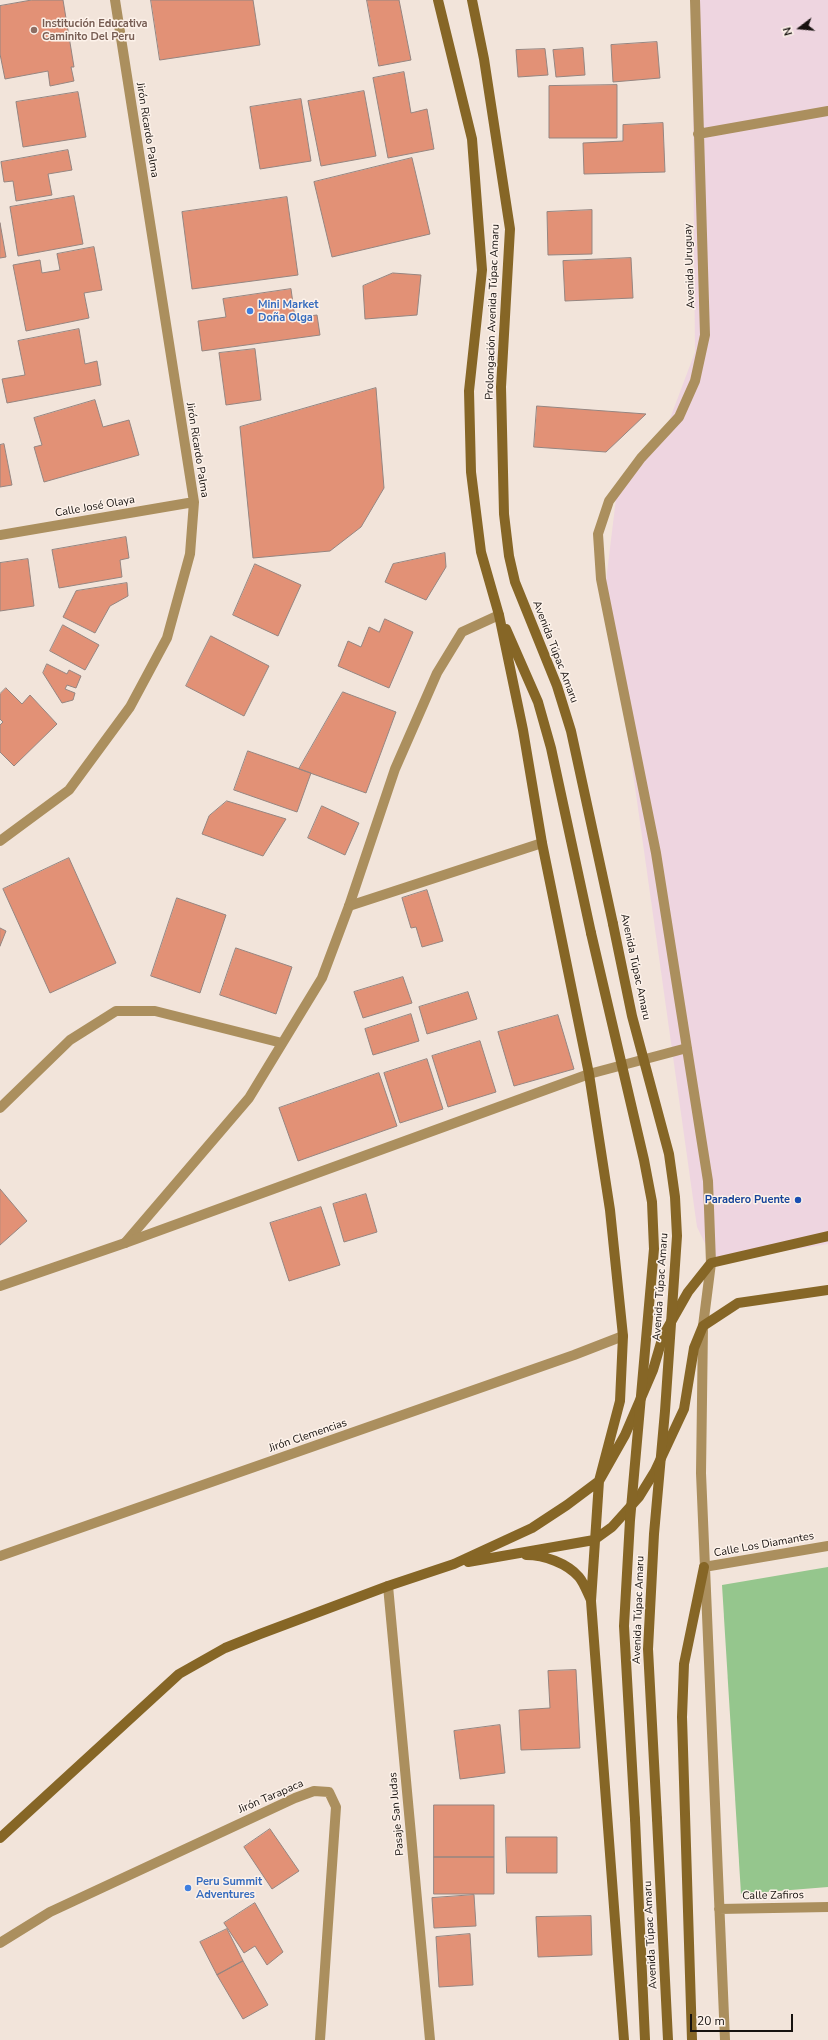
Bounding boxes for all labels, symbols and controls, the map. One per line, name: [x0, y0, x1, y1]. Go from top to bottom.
north arrow: [780, 8, 820, 48]
place label: Institución Educativa Caminito Del Peru: [42, 17, 148, 43]
marker: Institución Educativa Caminito Del Peru: [29, 25, 39, 35]
text: N: [780, 25, 796, 37]
street label: Jirón Ricardo Palma: [133, 81, 161, 179]
street label: Avenida Uruguay: [682, 223, 698, 309]
street label: Prolongación Avenida Túpac Amaru: [483, 224, 503, 400]
place label: Mini Market Doña Olga: [258, 298, 318, 324]
marker: Mini Market Doña Olga: [245, 306, 255, 316]
street label: Jirón Ricardo Palma: [183, 401, 211, 499]
street label: Calle José Olaya: [54, 493, 136, 521]
street label: Avenida Túpac Amaru: [529, 599, 581, 705]
street label: Avenida Túpac Amaru: [617, 913, 653, 1021]
place label: Paradero Puente: [705, 1193, 790, 1207]
marker: Paradero Puente: [793, 1195, 803, 1205]
street label: Avenida Túpac Amaru: [651, 1232, 671, 1342]
street label: Jirón Clemencias: [267, 1416, 349, 1456]
street label: Calle Los Diamantes: [713, 1530, 815, 1560]
street label: Avenida Túpac Amaru: [631, 1556, 647, 1664]
street label: Pasaje San Judas: [387, 1772, 407, 1856]
street label: Jirón Tarapaca: [236, 1777, 306, 1817]
place label: Peru Summit Adventures: [196, 1875, 262, 1901]
street label: Avenida Túpac Amaru: [642, 1880, 660, 1990]
marker: Peru Summit Adventures: [183, 1883, 193, 1893]
street label: Calle Zafiros: [742, 1889, 804, 1903]
scale bar: [692, 2006, 795, 2032]
text: 20 m: [697, 2013, 725, 2029]

